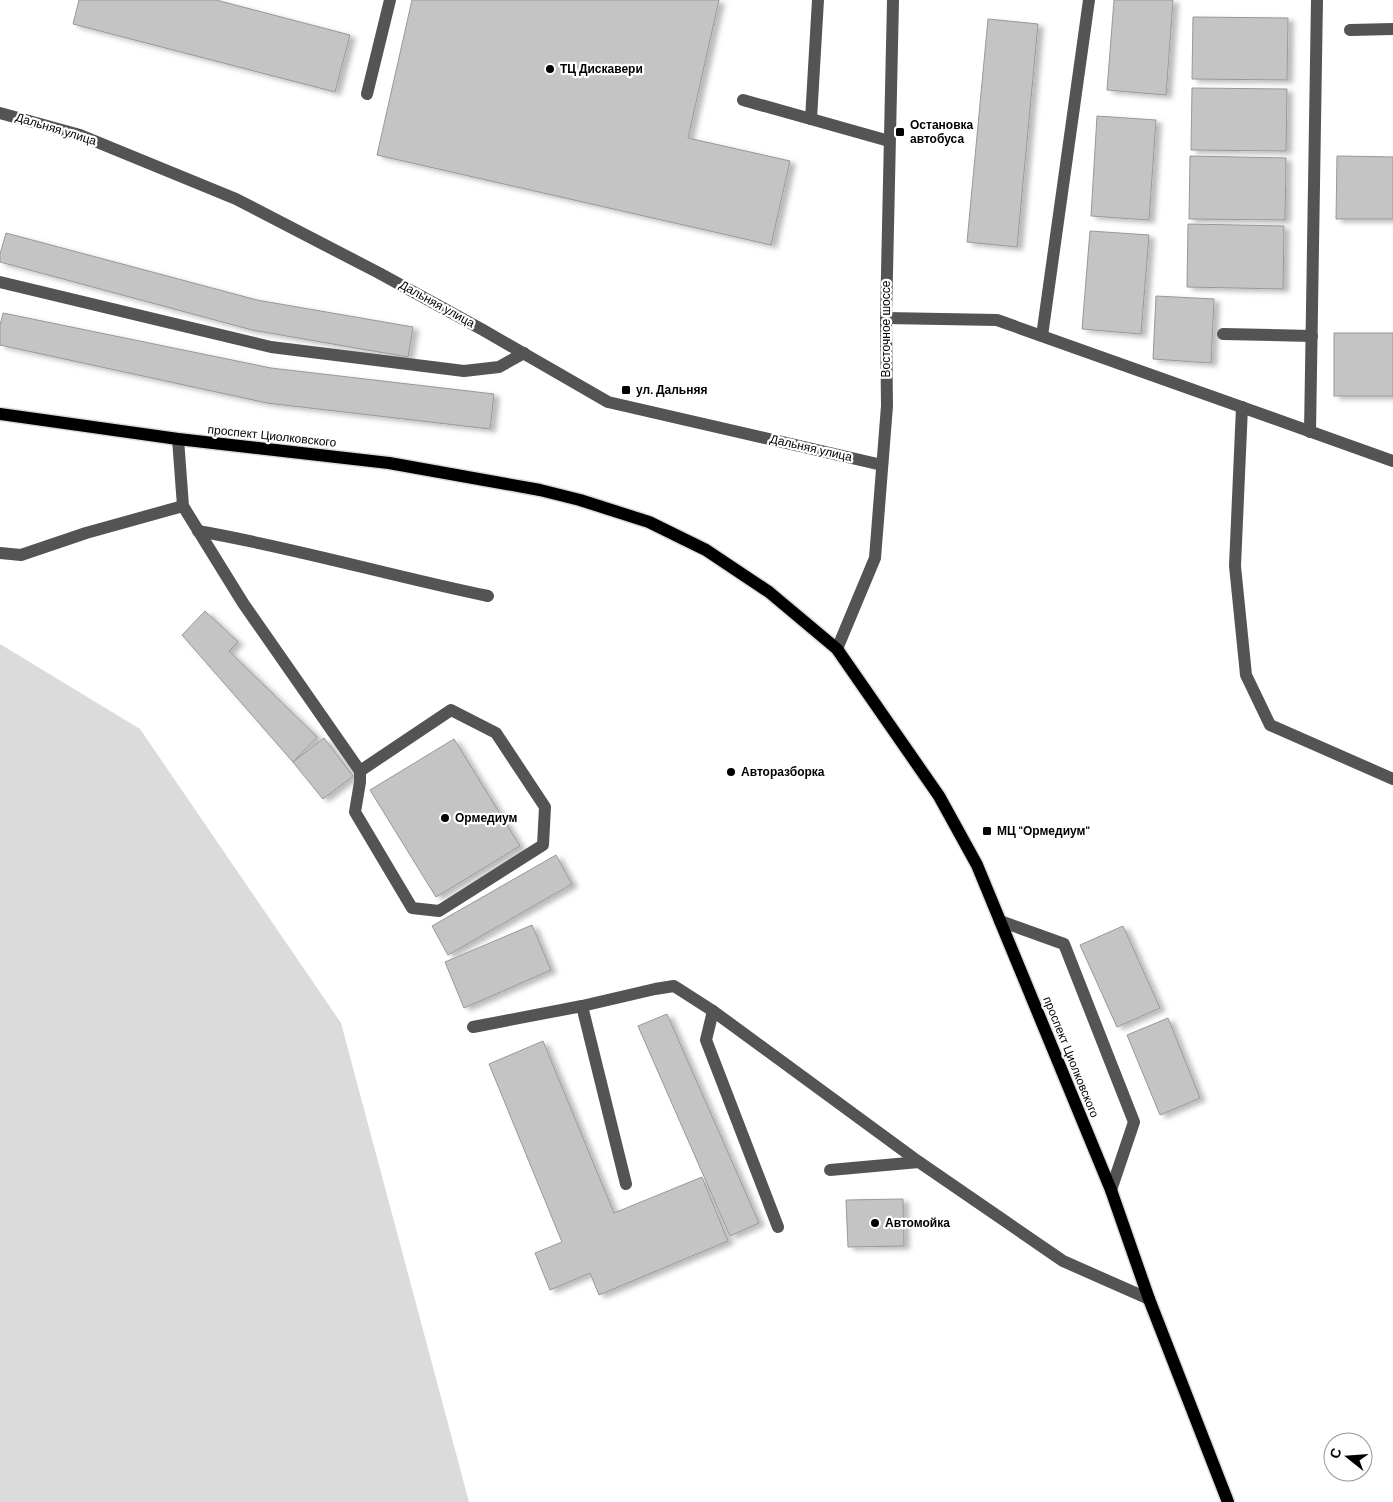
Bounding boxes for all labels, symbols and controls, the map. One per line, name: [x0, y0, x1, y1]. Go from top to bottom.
place label: ТЦ Дискавери: [560, 61, 643, 77]
marker: ТЦ Дискавери: [544, 63, 556, 75]
street label: Дальняя улица: [14, 109, 99, 149]
place label: Остановка автобуса: [910, 117, 974, 147]
marker: Остановка автобуса: [894, 126, 906, 138]
street label: Дальняя улица: [396, 277, 478, 331]
street label: Восточное шоссе: [878, 280, 894, 377]
place label: ул. Дальняя: [636, 382, 707, 398]
marker: ул. Дальняя: [620, 384, 632, 396]
street label: проспект Циолковского: [207, 421, 337, 451]
street label: Дальняя улица: [768, 431, 854, 465]
place label: Авторазборка: [741, 764, 825, 780]
marker: Авторазборка: [725, 766, 737, 778]
place label: Ормедиум: [455, 810, 518, 826]
marker: Ормедиум: [439, 812, 451, 824]
place label: МЦ "Ормедиум": [997, 823, 1090, 839]
marker: МЦ "Ормедиум": [981, 825, 993, 837]
street label: проспект Циолковского: [1039, 994, 1103, 1120]
place label: Автомойка: [885, 1215, 950, 1231]
marker: Автомойка: [869, 1217, 881, 1229]
north arrow: [1323, 1432, 1373, 1482]
text: С: [1325, 1446, 1346, 1461]

